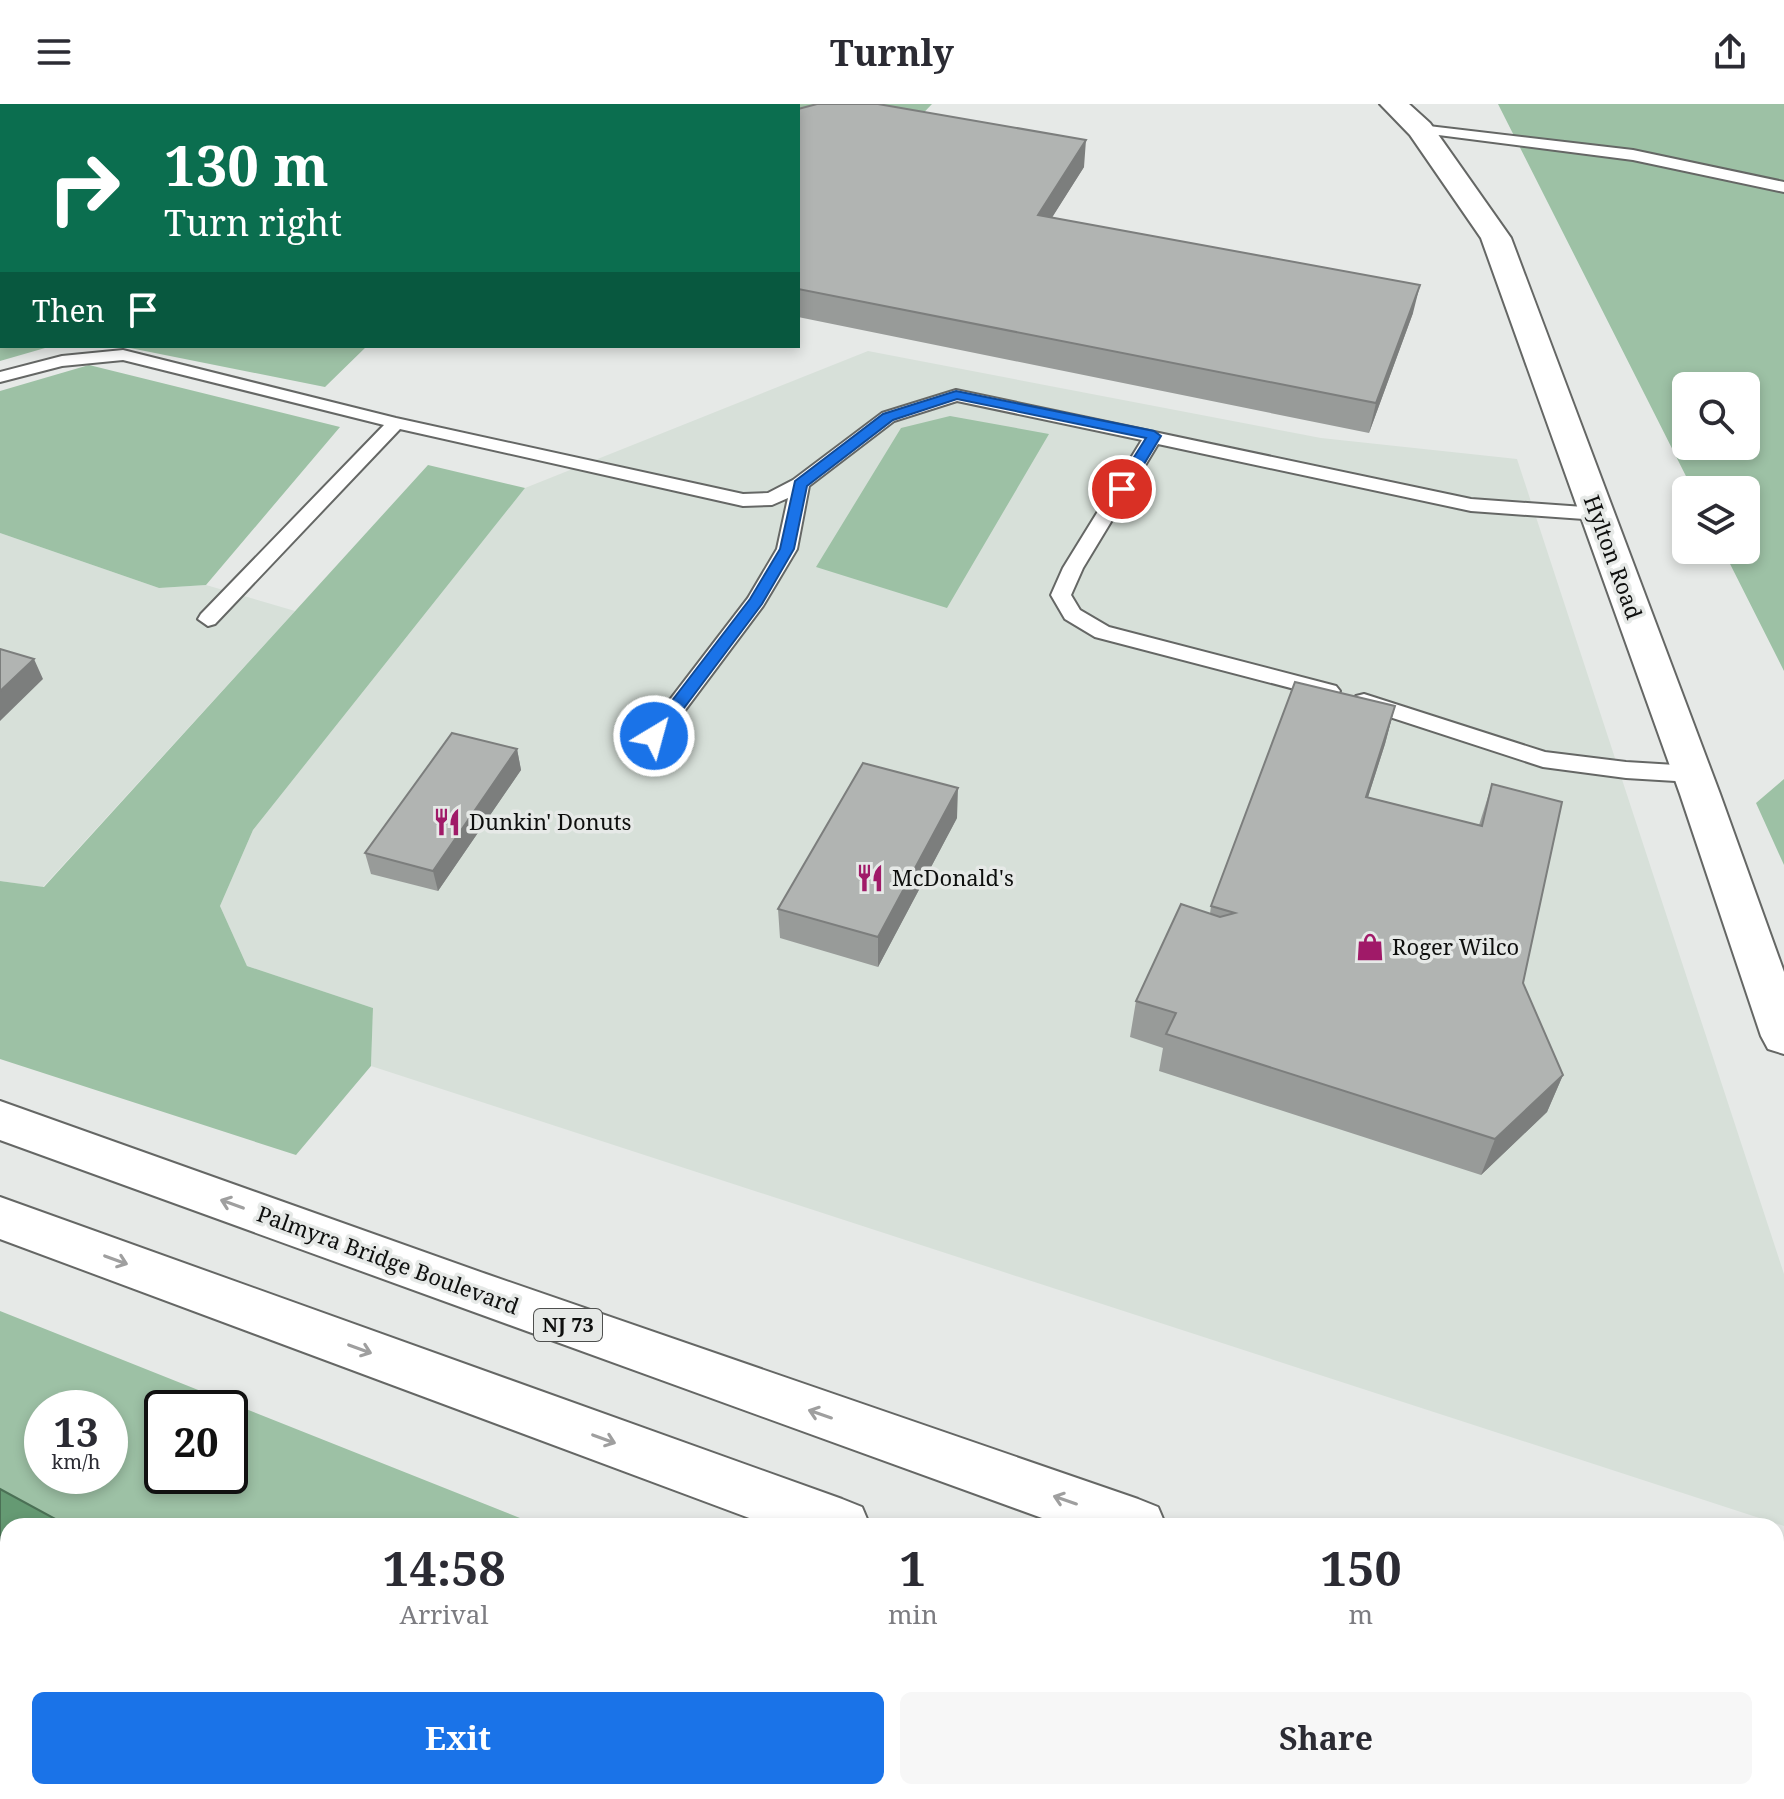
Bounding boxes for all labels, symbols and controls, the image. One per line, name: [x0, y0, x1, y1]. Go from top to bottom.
text: Turnly: [830, 28, 954, 77]
icon: menu: [32, 30, 76, 74]
icon: share: [1708, 30, 1752, 74]
text: 130 m: [164, 126, 329, 202]
icon: right: [32, 136, 136, 240]
text: Turn right: [164, 198, 342, 247]
icon: arrive: [121, 288, 165, 332]
text: Then: [32, 290, 105, 331]
map controls: [1672, 372, 1760, 564]
button: search: [1672, 372, 1760, 460]
pin: [1088, 455, 1156, 523]
icon: arrive: [1100, 467, 1144, 511]
button: layers: [1672, 476, 1760, 564]
street label: Hylton Road: [1578, 490, 1650, 623]
position arrow: [612, 694, 696, 778]
place label: Dunkin' Donuts: [469, 806, 631, 836]
restaurant icon: Dunkin' Donuts: [432, 807, 462, 837]
place label: McDonald's: [892, 862, 1014, 892]
restaurant icon: McDonald's: [855, 863, 885, 893]
place label: Roger Wilco: [1392, 931, 1519, 961]
shop icon: Roger Wilco: [1355, 932, 1385, 962]
one-way arrow: [220, 1196, 245, 1210]
street label: Palmyra Bridge Boulevard: [253, 1198, 524, 1321]
one-way arrow: [103, 1254, 128, 1268]
road number: NJ 73: [534, 1309, 602, 1341]
one-way arrow: [347, 1343, 372, 1358]
speed limit sign: 20: [144, 1390, 248, 1494]
text: 13: [53, 1404, 99, 1459]
one-way arrow: [807, 1405, 832, 1420]
one-way arrow: [591, 1433, 616, 1447]
text: km/h: [51, 1448, 101, 1475]
one-way arrow: [1053, 1492, 1078, 1506]
text: 14:58: [382, 1535, 506, 1600]
text: 1: [899, 1535, 926, 1600]
text: 150: [1320, 1535, 1402, 1600]
text: Arrival: [400, 1596, 488, 1632]
text: min: [888, 1596, 938, 1632]
text: m: [1349, 1596, 1373, 1632]
button: Exit: [32, 1692, 884, 1784]
button: Share: [900, 1692, 1752, 1784]

